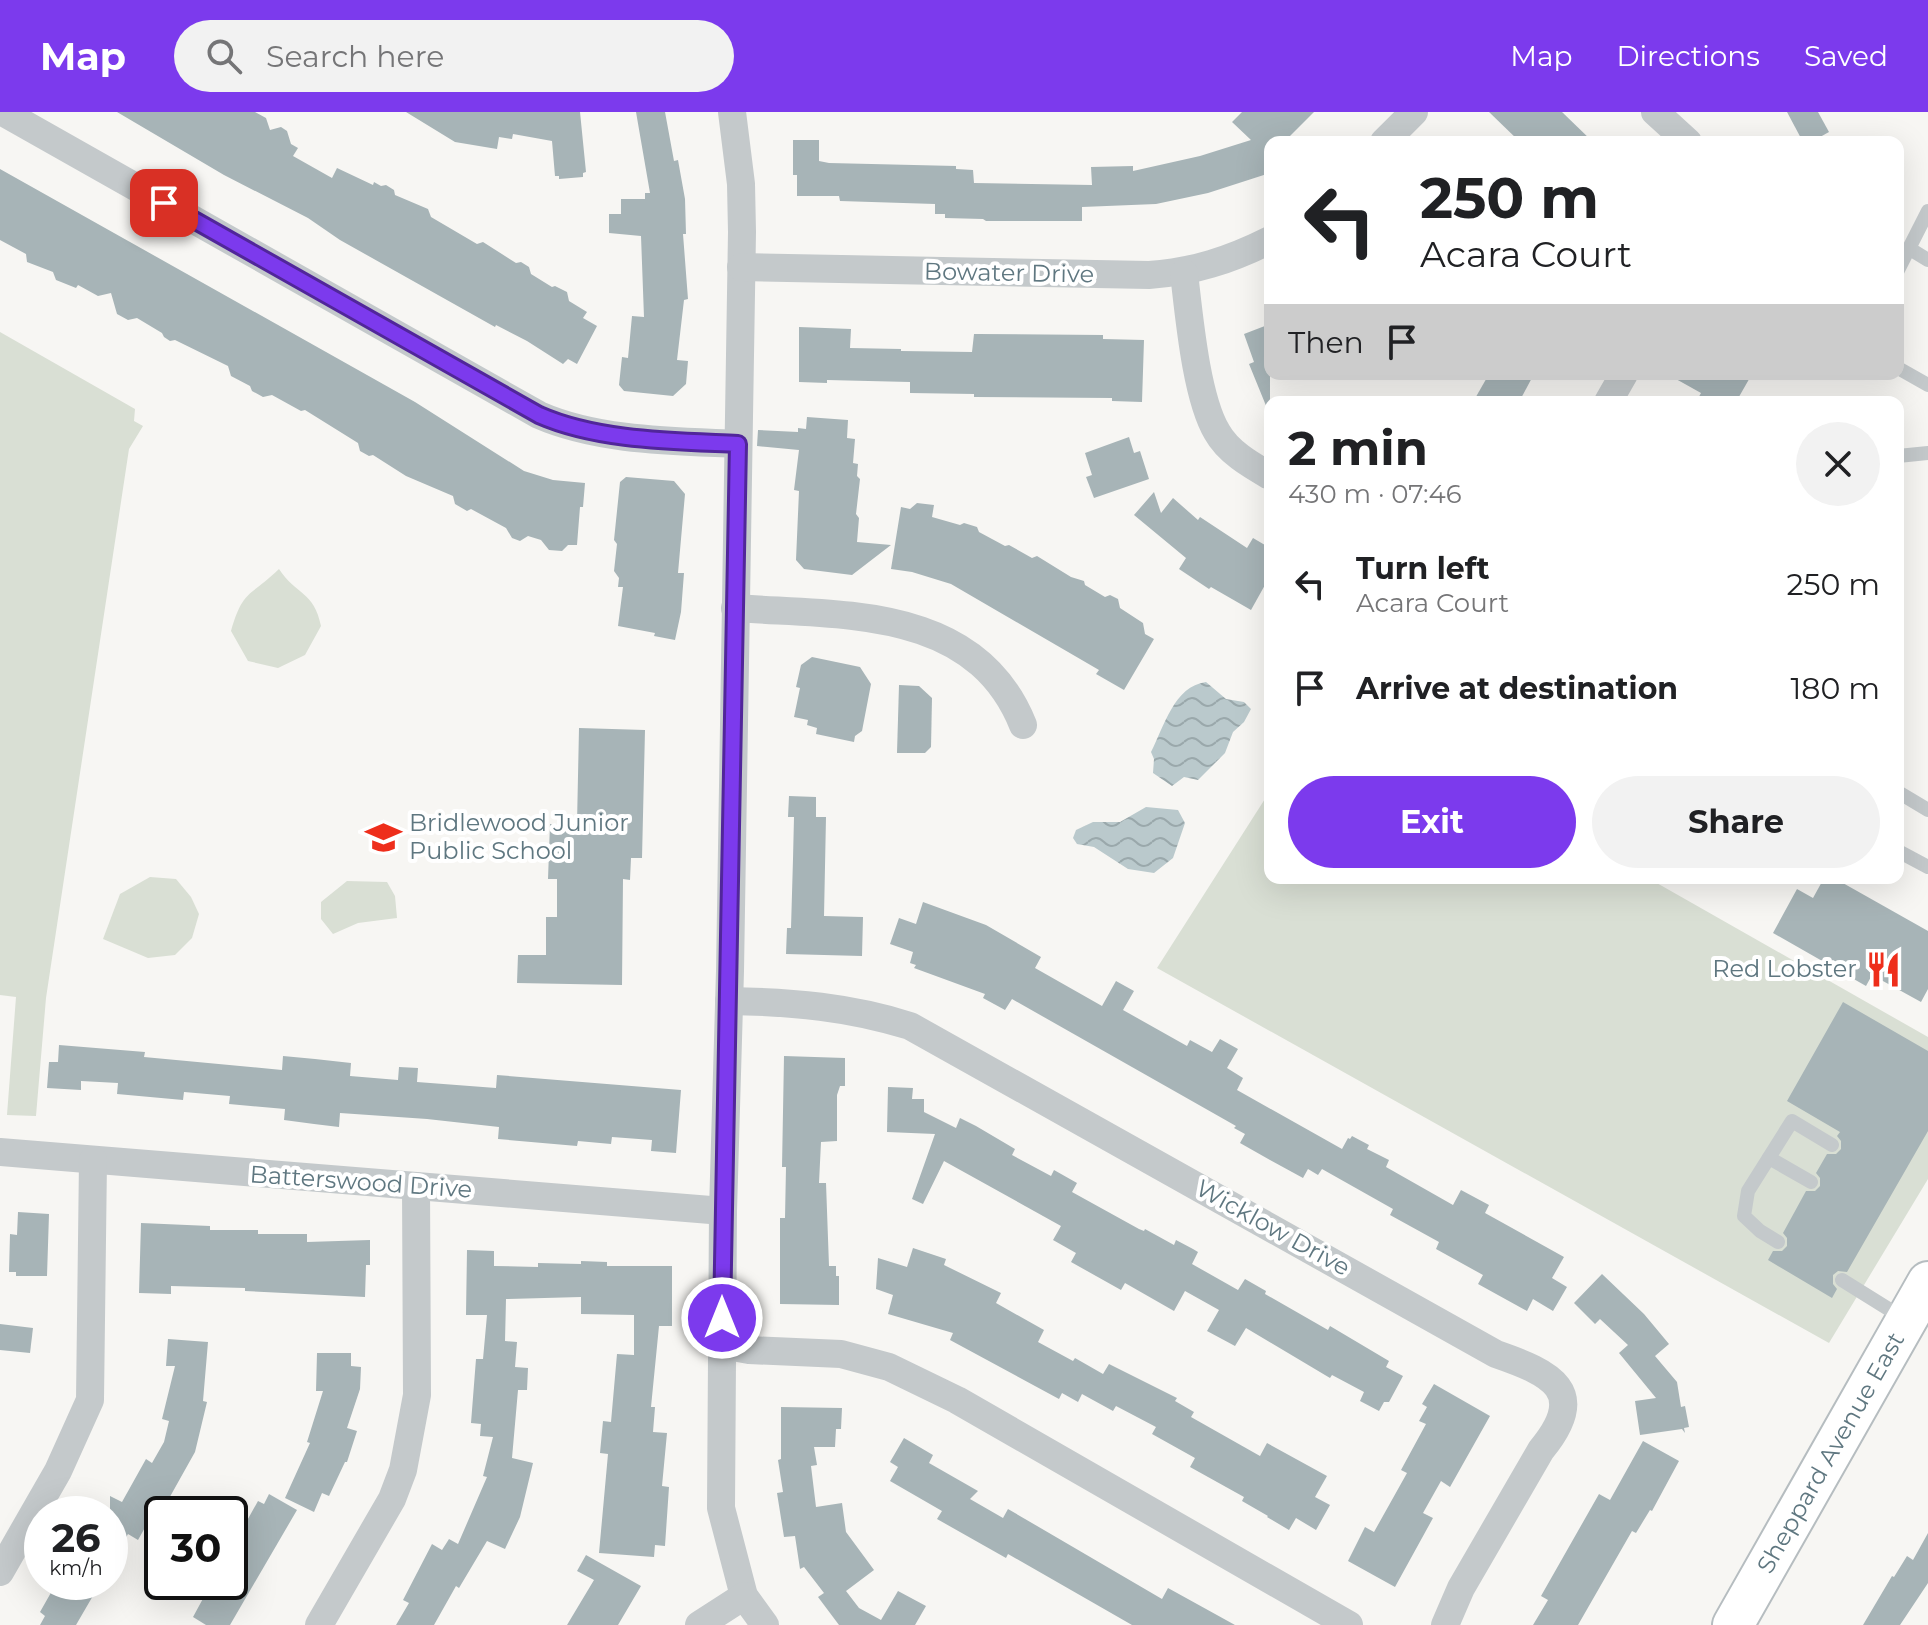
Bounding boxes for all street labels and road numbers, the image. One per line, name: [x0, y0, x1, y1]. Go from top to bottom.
street label: Bowater Drive: [924, 257, 1094, 288]
street label: Batterswood Drive: [249, 1159, 473, 1204]
street label: Wicklow Drive: [1191, 1173, 1355, 1282]
street label: Sheppard Avenue East: [1750, 1327, 1910, 1578]

